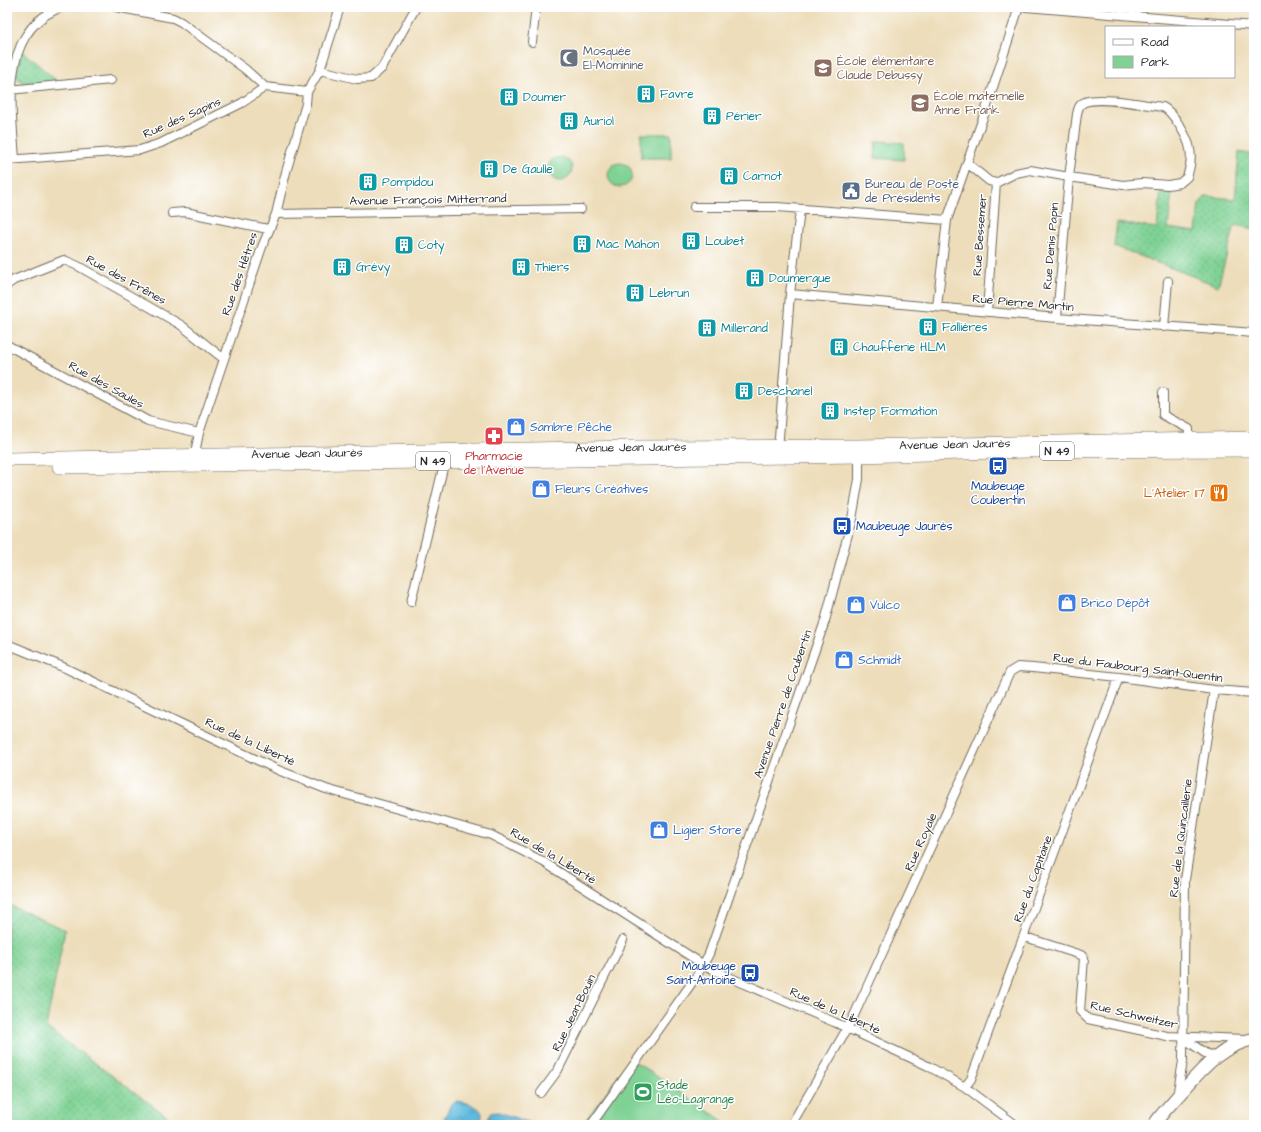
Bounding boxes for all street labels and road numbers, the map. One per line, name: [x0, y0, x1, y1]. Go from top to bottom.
street label: Rue des Sapins: [140, 93, 224, 143]
street label: Avenue François Mitterrand: [349, 190, 507, 210]
street label: Rue Bessemer: [969, 193, 991, 276]
street label: Rue Denis Papin: [1039, 202, 1063, 290]
street label: Rue des Hêtres: [218, 230, 262, 318]
street label: Rue des Frênes: [83, 251, 169, 309]
street label: Rue Pierre Martin: [972, 290, 1074, 316]
street label: Rue des Saules: [65, 357, 147, 413]
street label: Avenue Jean Jaurès: [899, 434, 1011, 454]
street label: Avenue Jean Jaurès: [575, 438, 687, 457]
road number: N 49: [1040, 442, 1074, 460]
street label: Avenue Jean Jaurès: [251, 444, 363, 463]
road number: N 49: [416, 452, 450, 470]
street label: Avenue Pierre de Coubertin: [750, 628, 816, 780]
street label: Rue du Faubourg Saint-Quentin: [1052, 649, 1224, 688]
street label: Rue de la Liberté: [202, 714, 298, 771]
street label: Rue de la Quincaillerie: [1165, 777, 1197, 898]
street label: Rue Royale: [901, 810, 943, 874]
street label: Rue de la Liberté: [507, 824, 600, 889]
street label: Rue du Capitaine: [1009, 833, 1057, 925]
street label: Rue Jean-Bouin: [548, 972, 600, 1054]
street label: Rue de la Liberté: [787, 983, 883, 1039]
street label: Rue Schweitzer: [1089, 997, 1180, 1033]

